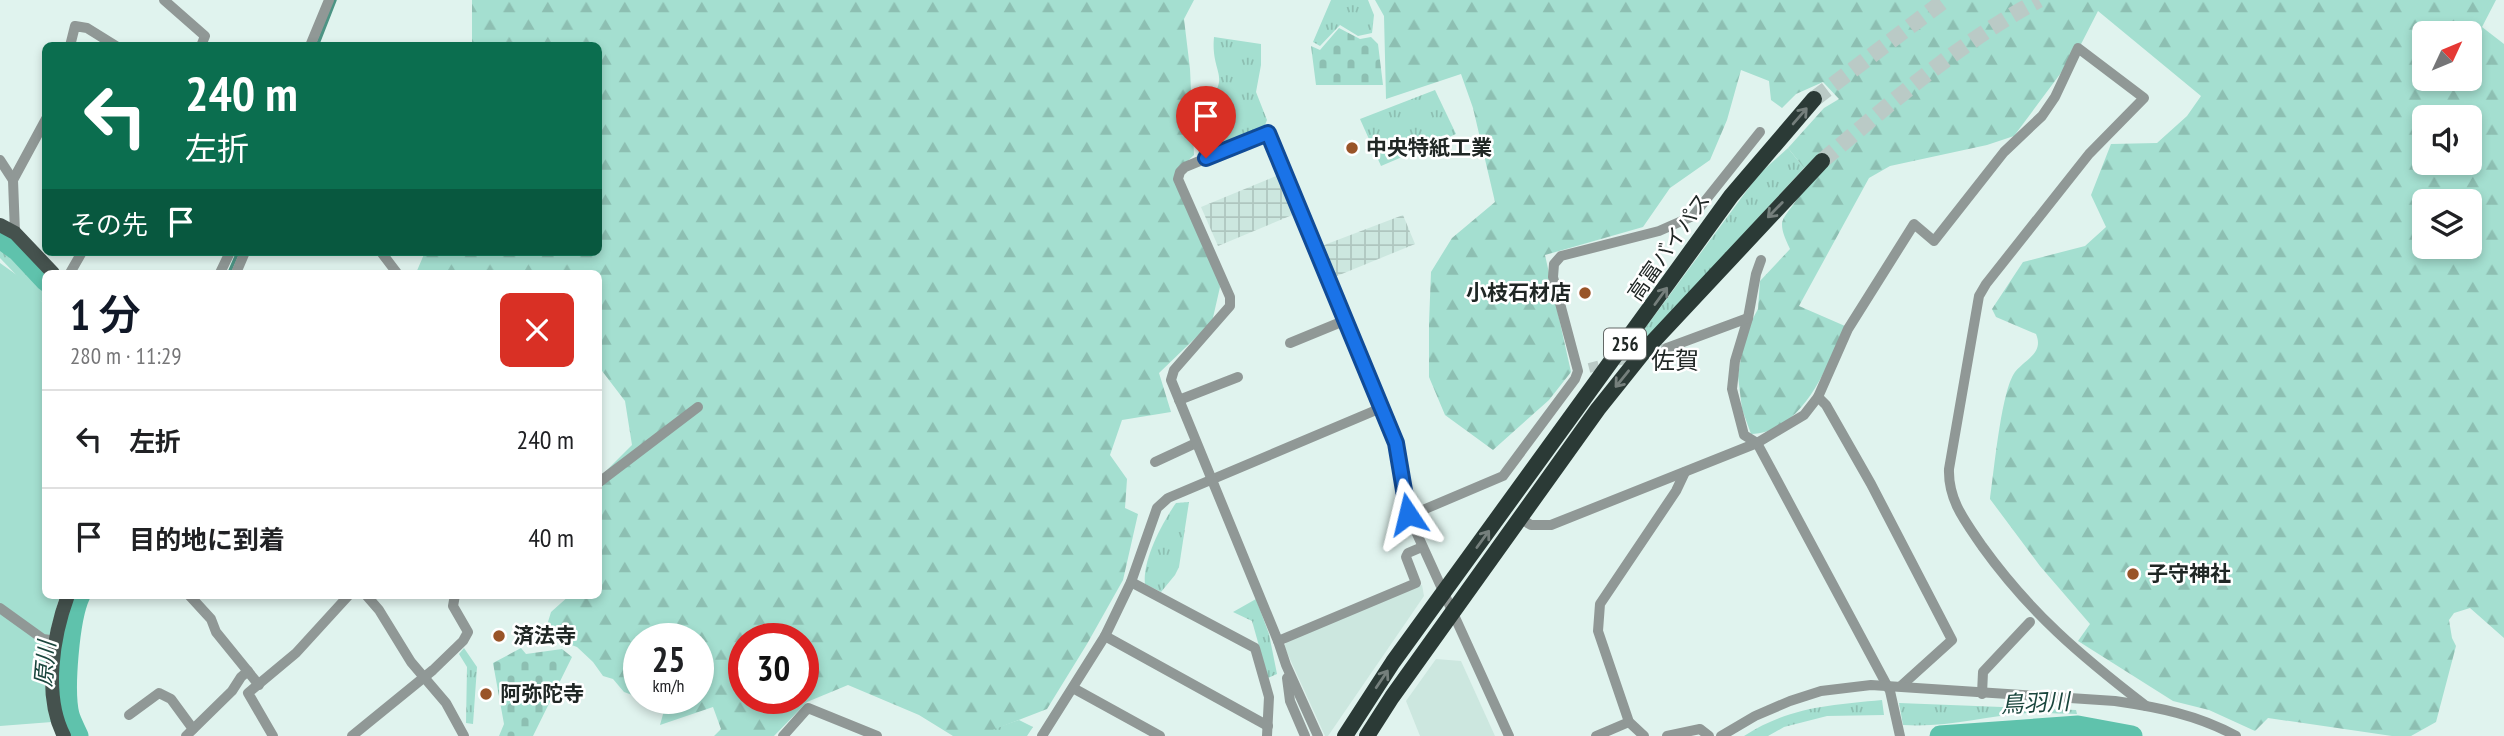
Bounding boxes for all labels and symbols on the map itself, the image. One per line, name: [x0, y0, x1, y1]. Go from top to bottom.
north arrow: [2412, 21, 2482, 91]
pin: [1176, 86, 1236, 158]
one-way arrow: [1792, 107, 1808, 125]
place label: 中央特紙工業: [1366, 134, 1492, 161]
marker: 中央特紙工業: [1344, 140, 1360, 156]
street label: 高富バイパス: [1622, 188, 1716, 306]
one-way arrow: [1766, 202, 1783, 219]
place label: 小枝石材店: [1466, 279, 1571, 306]
marker: 小枝石材店: [1577, 285, 1593, 301]
one-way arrow: [1653, 287, 1668, 306]
road number: 256: [1604, 328, 1646, 360]
district label: 佐賀: [1651, 345, 1699, 376]
one-way arrow: [1614, 369, 1630, 387]
position arrow: [1371, 477, 1445, 551]
one-way arrow: [1476, 530, 1490, 549]
place label: 子守神社: [2147, 560, 2231, 587]
marker: 子守神社: [2125, 566, 2141, 582]
place label: 済法寺: [513, 622, 576, 649]
speed limit sign: 30: [728, 623, 819, 714]
marker: 済法寺: [491, 628, 507, 644]
water label: 原川: [28, 637, 61, 688]
one-way arrow: [1375, 669, 1389, 689]
place label: 阿弥陀寺: [500, 680, 584, 707]
marker: 阿弥陀寺: [478, 686, 494, 702]
water label: 鳥羽川: [2000, 686, 2073, 719]

